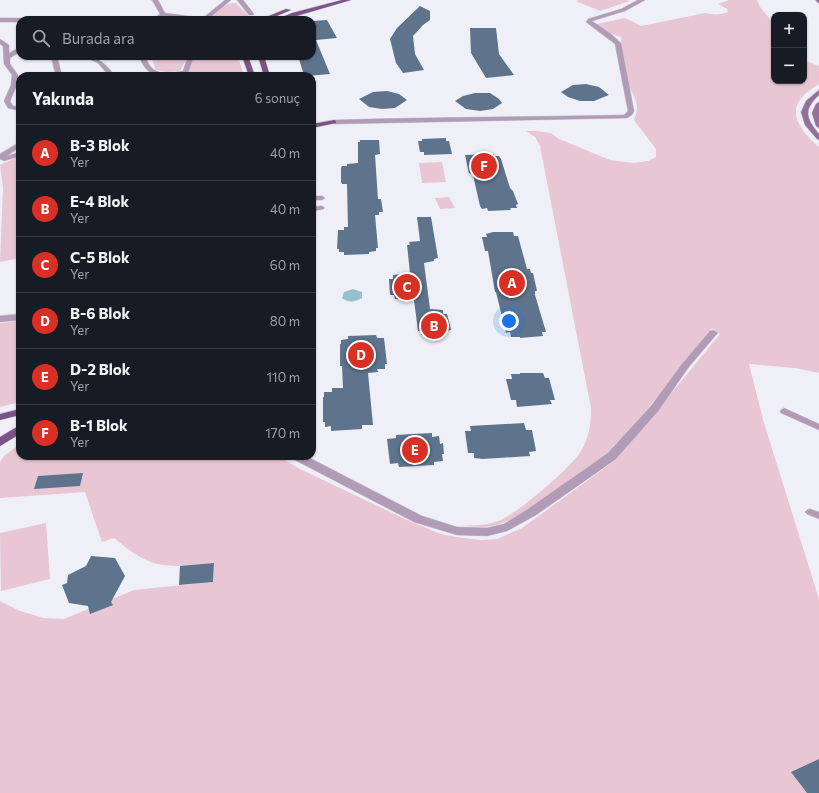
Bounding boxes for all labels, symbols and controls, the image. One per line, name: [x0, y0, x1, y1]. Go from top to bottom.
map controls: [771, 12, 807, 84]
button: +: [771, 12, 807, 48]
search box: [16, 16, 316, 60]
icon: search: [30, 27, 52, 49]
text: Burada ara: [62, 29, 135, 47]
button: −: [771, 48, 807, 84]
text: Yakında: [32, 88, 94, 109]
text: 6 sonuç: [255, 90, 300, 106]
text: B-3 Blok: [70, 136, 130, 154]
text: A: [40, 145, 50, 161]
text: 40 m: [270, 145, 300, 161]
pin: F: [471, 151, 497, 181]
text: Yer: [70, 154, 89, 170]
text: E-4 Blok: [70, 192, 129, 210]
text: B: [41, 201, 49, 217]
text: 40 m: [270, 201, 300, 217]
text: Yer: [70, 210, 89, 226]
text: C-5 Blok: [70, 248, 130, 266]
text: C: [41, 257, 49, 273]
text: 60 m: [270, 257, 300, 273]
text: Yer: [70, 266, 89, 282]
pin: A: [499, 268, 525, 298]
pin: C: [394, 272, 420, 302]
text: B-6 Blok: [70, 304, 130, 322]
pin: B: [421, 311, 447, 341]
your location: [499, 311, 519, 331]
text: D: [40, 313, 50, 329]
text: 80 m: [270, 313, 300, 329]
text: Yer: [70, 322, 89, 338]
pin: D: [348, 340, 374, 370]
text: D-2 Blok: [70, 360, 130, 378]
text: E: [41, 369, 49, 385]
text: 110 m: [267, 369, 300, 385]
text: Yer: [70, 378, 89, 394]
text: B-1 Blok: [70, 416, 128, 434]
text: F: [41, 425, 49, 441]
text: 170 m: [265, 425, 300, 441]
text: Yer: [70, 434, 89, 450]
pin: E: [402, 435, 428, 465]

